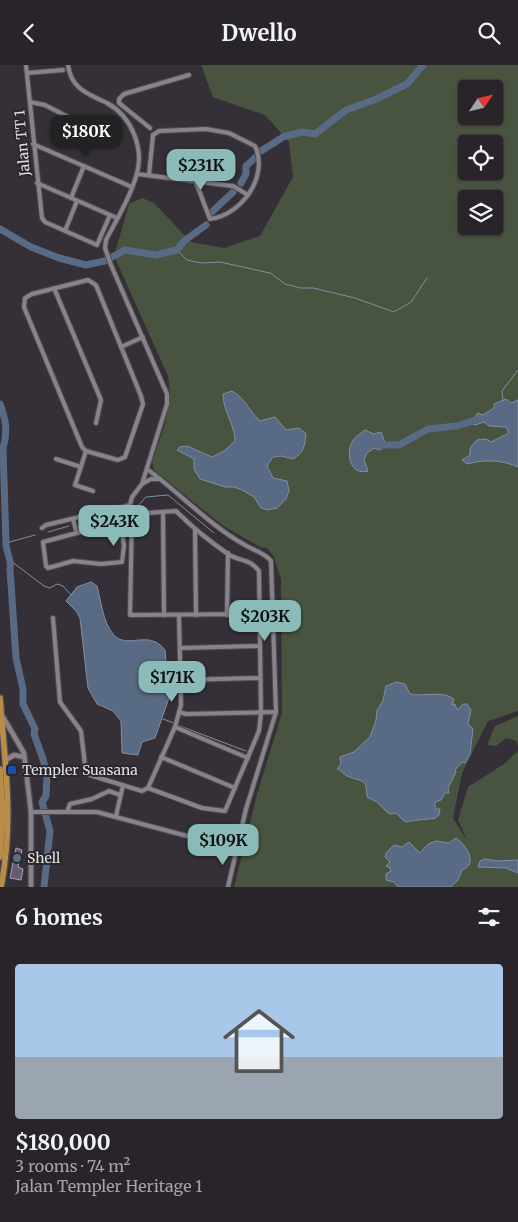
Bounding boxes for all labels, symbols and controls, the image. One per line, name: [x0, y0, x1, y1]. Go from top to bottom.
icon: back: [15, 19, 43, 47]
text: Dwello: [221, 19, 297, 47]
icon: search: [475, 19, 503, 47]
north arrow: [458, 80, 502, 125]
map controls: [458, 80, 503, 235]
street label: Jalan TT 1: [10, 109, 34, 178]
pin: $180K: [51, 114, 121, 157]
text: $180K: [62, 121, 110, 141]
button: locate: [458, 135, 503, 180]
pin: $231K: [166, 149, 236, 191]
text: $231K: [177, 155, 225, 175]
button: layers: [458, 190, 503, 235]
pin: $243K: [79, 505, 149, 547]
text: $243K: [89, 511, 139, 531]
pin: $203K: [230, 599, 300, 642]
text: $203K: [240, 606, 290, 626]
pin: $171K: [137, 661, 207, 703]
text: $171K: [150, 667, 194, 687]
place label: Templer Suasana: [22, 761, 138, 779]
marker: Templer Suasana: [6, 764, 18, 776]
pin: $109K: [188, 823, 258, 866]
text: $109K: [199, 830, 247, 850]
place label: Shell: [27, 849, 61, 867]
marker: Shell: [11, 852, 23, 864]
icon: filters: [475, 903, 503, 931]
text: 6 homes: [15, 904, 103, 931]
icon: home: [214, 996, 304, 1086]
text: $180,000: [15, 1129, 111, 1156]
text: 3 rooms · 74 m²: [15, 1156, 130, 1176]
text: Jalan Templer Heritage 1: [15, 1176, 203, 1196]

